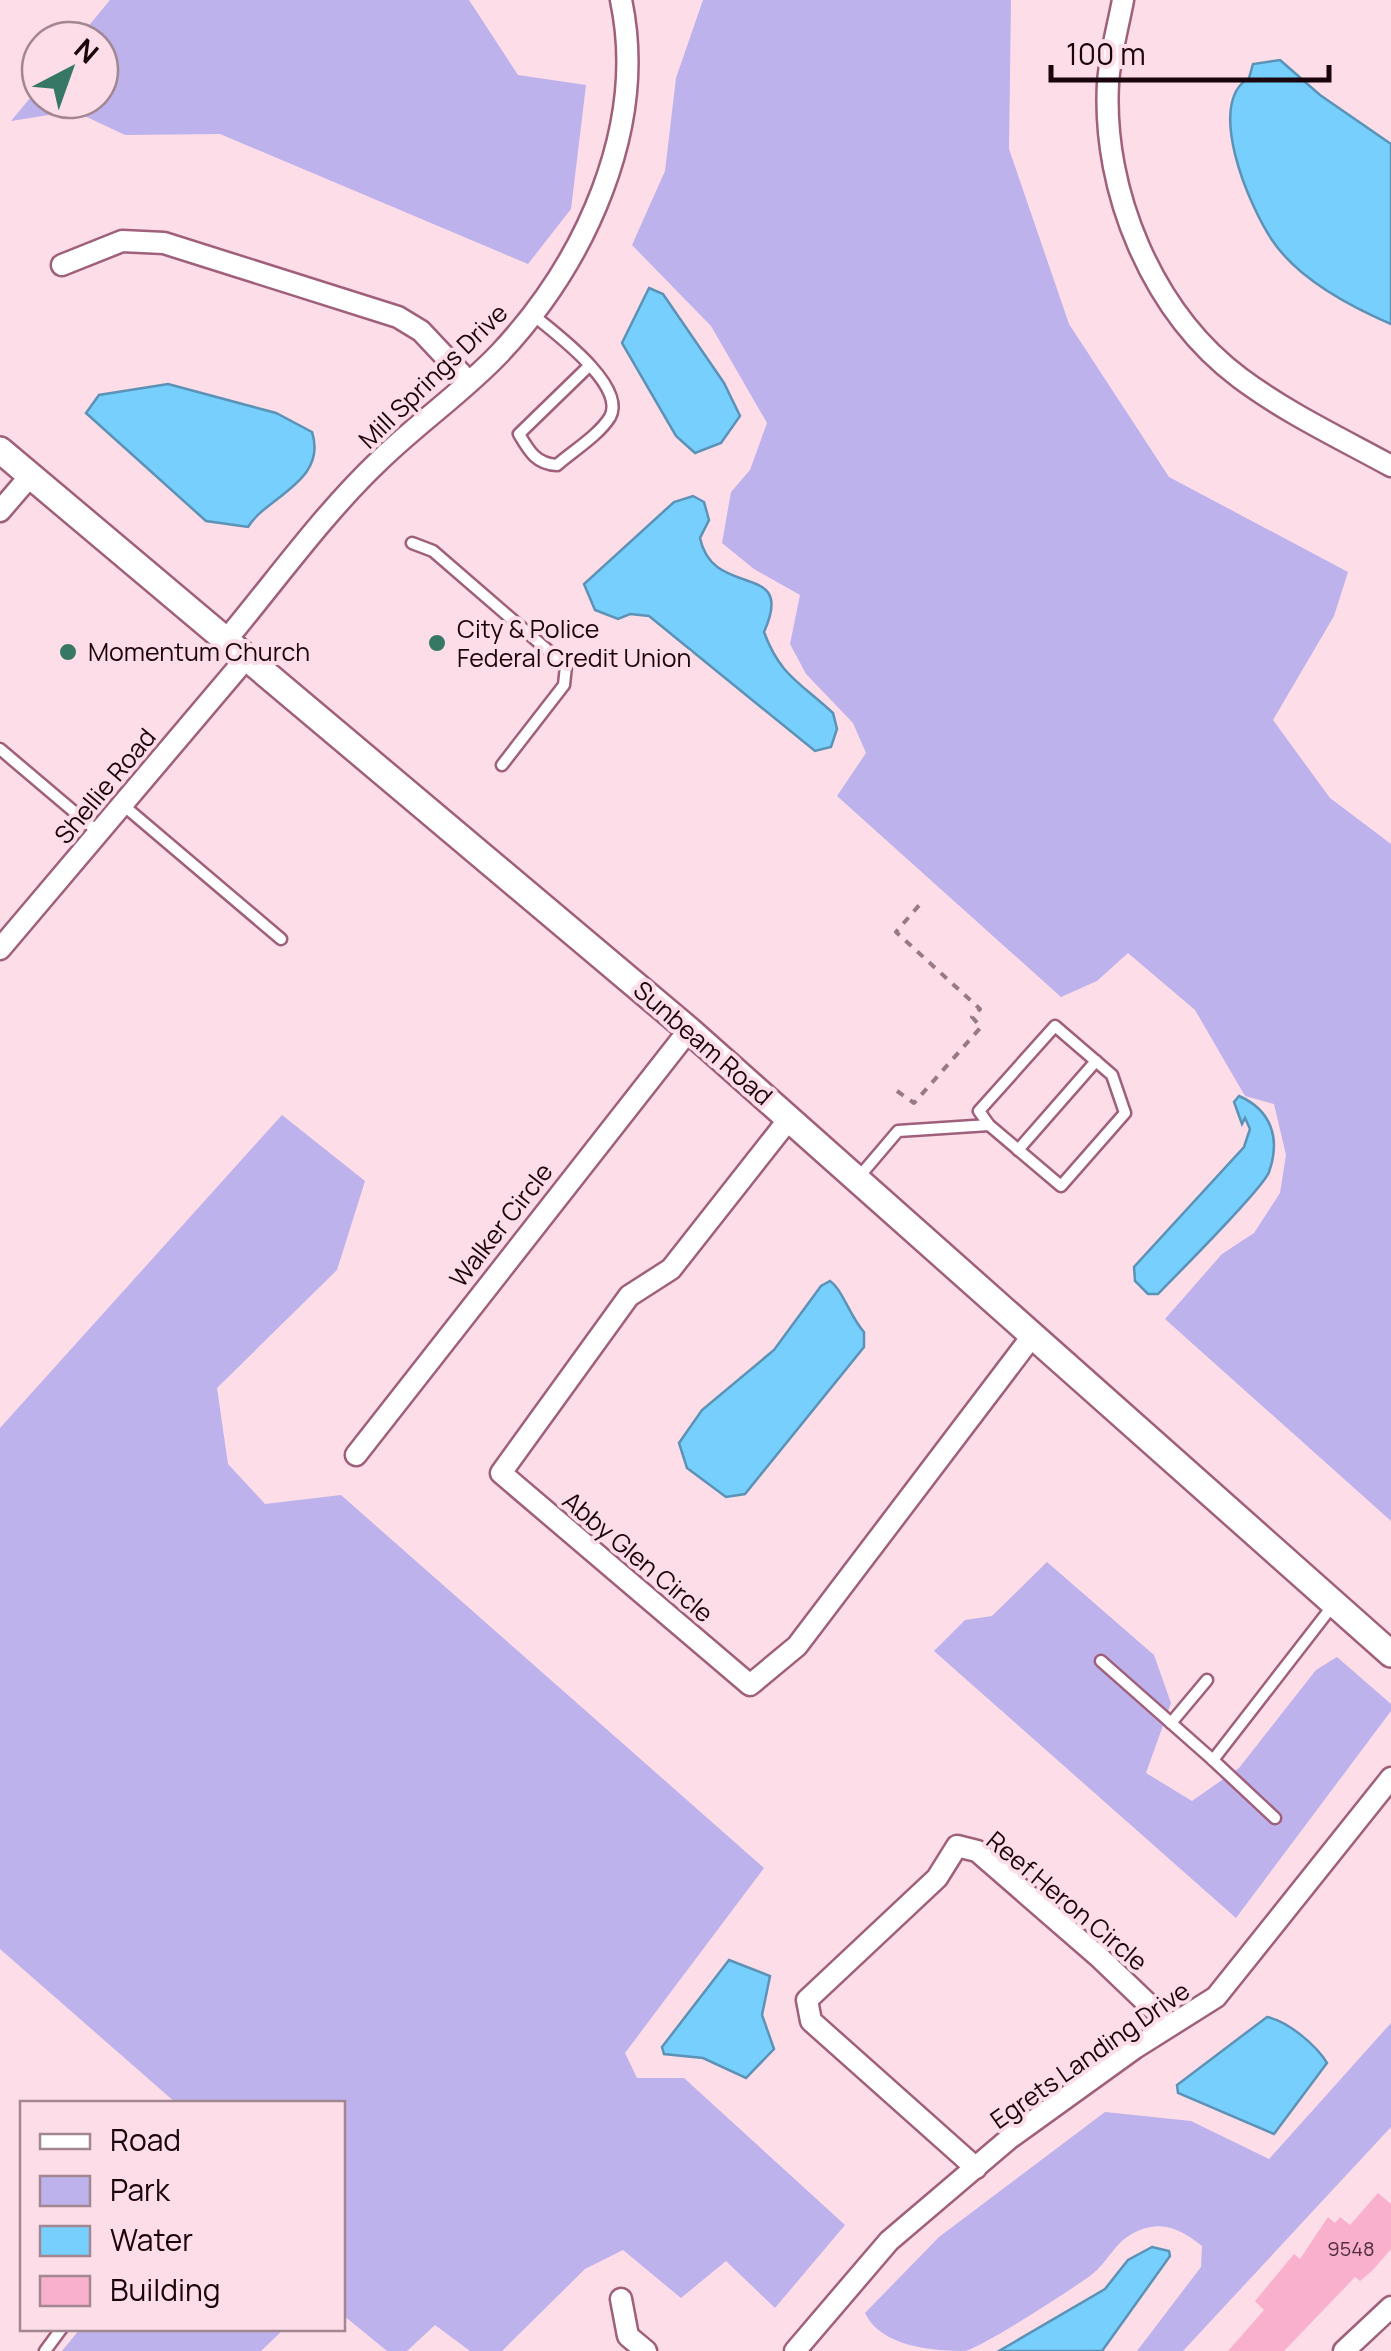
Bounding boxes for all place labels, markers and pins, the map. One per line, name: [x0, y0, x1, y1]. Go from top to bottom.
place label: City & Police Federal Credit Union: [457, 611, 691, 675]
marker: City & Police Federal Credit Union: [426, 632, 448, 654]
place label: Momentum Church: [88, 634, 310, 669]
marker: Momentum Church: [57, 641, 79, 663]

